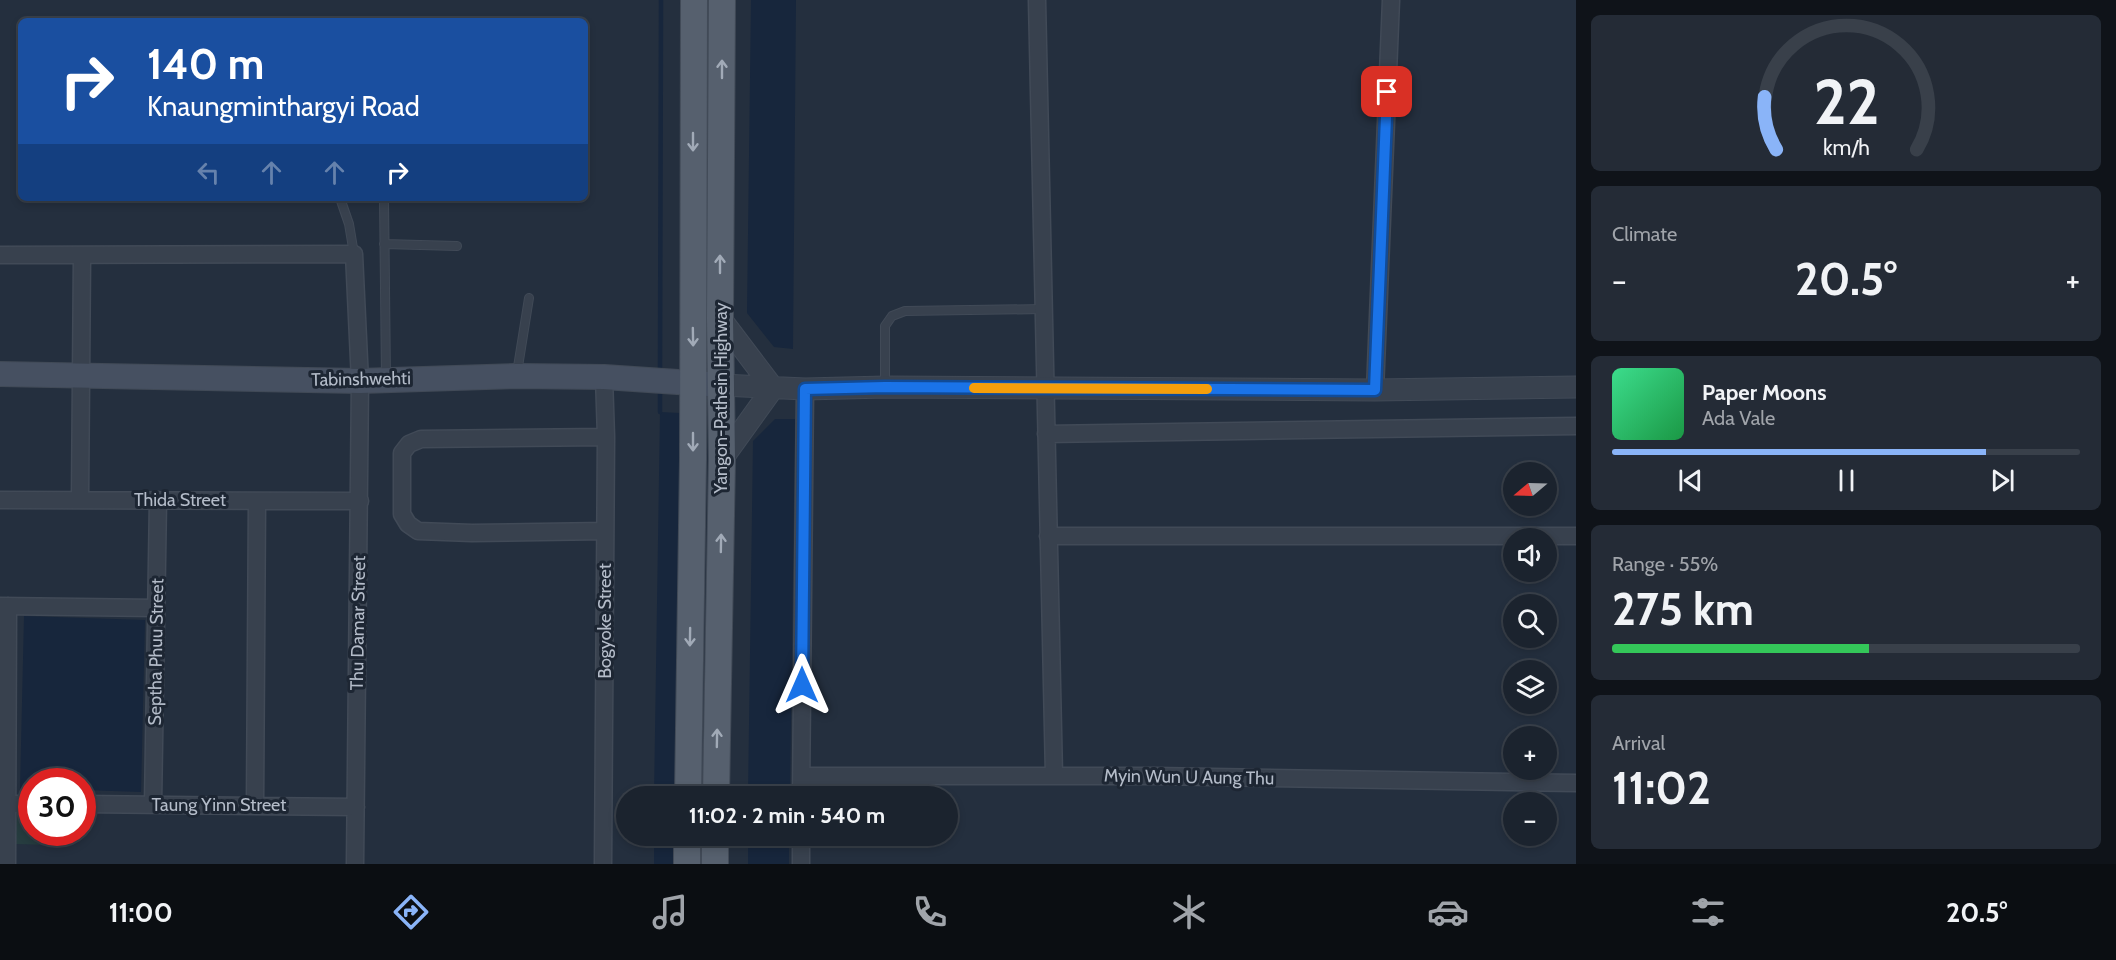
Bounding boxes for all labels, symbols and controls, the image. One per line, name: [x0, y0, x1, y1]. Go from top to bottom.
text: 140 m: [147, 38, 264, 90]
icon: right: [48, 42, 126, 120]
one-way arrow: [716, 59, 728, 79]
text: 22: [1813, 64, 1879, 140]
pin: [1361, 66, 1412, 117]
icon: arrive: [1370, 75, 1403, 108]
text: Knaungminthargyi Road: [147, 90, 420, 123]
one-way arrow: [687, 132, 699, 152]
text: km/h: [1823, 134, 1869, 160]
icon: left: [192, 156, 225, 189]
icon: ahead: [255, 156, 288, 189]
icon: ahead: [318, 156, 351, 189]
icon: right: [381, 156, 414, 189]
text: Climate: [1612, 222, 1677, 246]
text: 20.5°: [1795, 252, 1897, 306]
one-way arrow: [714, 254, 726, 274]
text: −: [1612, 260, 1627, 300]
text: +: [2065, 260, 2080, 300]
street label: Yangon-Pathein Highway: [710, 302, 732, 495]
one-way arrow: [687, 327, 699, 347]
street label: Tabinshwehti: [311, 367, 411, 391]
text: Paper Moons: [1702, 379, 1826, 406]
text: Ada Vale: [1702, 406, 1775, 430]
one-way arrow: [687, 432, 699, 452]
north arrow: [1503, 462, 1557, 516]
map controls: [1503, 462, 1557, 846]
icon: previous: [1674, 464, 1707, 497]
icon: pause: [1830, 464, 1863, 497]
icon: next: [1986, 464, 2019, 497]
street label: Thida Street: [134, 489, 226, 511]
button: sound: [1503, 528, 1557, 582]
one-way arrow: [715, 534, 726, 554]
text: Range · 55%: [1612, 552, 1718, 576]
street label: Thu Damar Street: [346, 555, 370, 691]
street label: Bogyoke Street: [594, 563, 616, 679]
street label: Septha Phuu Street: [144, 578, 168, 726]
text: 275 km: [1612, 582, 1754, 636]
button: search: [1503, 594, 1557, 648]
one-way arrow: [685, 627, 696, 647]
position arrow: [770, 653, 834, 717]
button: layers: [1503, 660, 1557, 714]
button: +: [1503, 726, 1557, 780]
one-way arrow: [711, 729, 723, 749]
text: Arrival: [1612, 731, 1665, 755]
text: 11:02: [1612, 761, 1711, 815]
street label: Myin Wun U Aung Thu: [1104, 765, 1274, 789]
speed limit sign: 30: [18, 768, 96, 846]
button: −: [1503, 792, 1557, 846]
street label: Taung Yinn Street: [152, 794, 286, 816]
text: 11:02 · 2 min · 540 m: [689, 802, 885, 829]
icon: directions: [390, 891, 432, 933]
icon: music: [649, 891, 691, 933]
icon: phone: [909, 891, 951, 933]
icon: climate: [1168, 891, 1210, 933]
icon: car: [1427, 891, 1469, 933]
icon: filters: [1687, 891, 1729, 933]
text: 11:00: [109, 896, 173, 929]
text: 20.5°: [1946, 896, 2007, 929]

